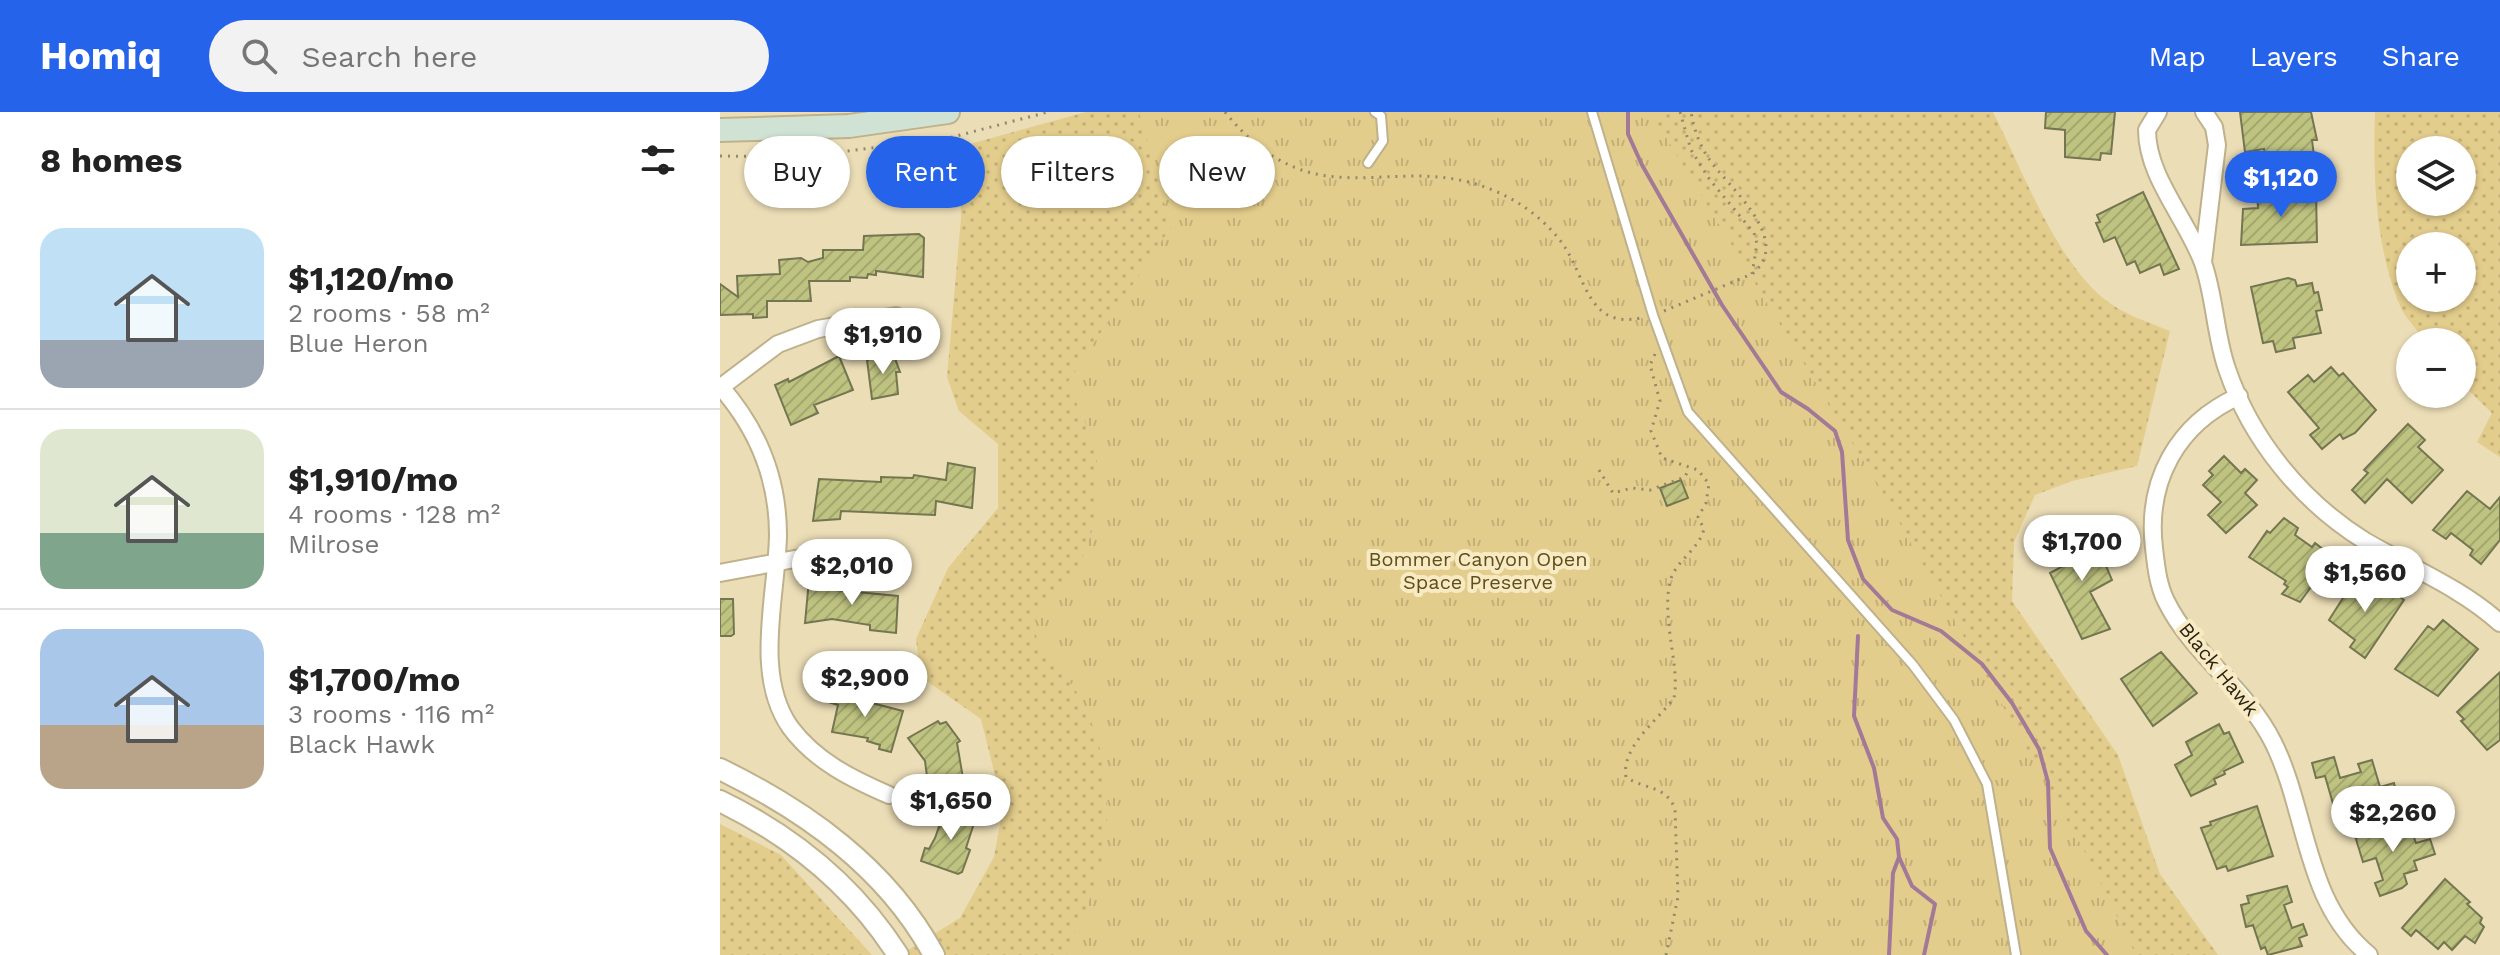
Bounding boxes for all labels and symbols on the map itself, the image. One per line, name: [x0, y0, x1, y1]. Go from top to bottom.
pin: $1,120: [2216, 151, 2346, 219]
pin: $1,910: [818, 308, 948, 376]
pin: $1,700: [2017, 515, 2147, 583]
pin: $2,010: [787, 539, 917, 607]
pin: $1,560: [2300, 546, 2430, 614]
park label: Bommer Canyon Open Space Preserve: [1368, 547, 1588, 594]
street label: Black Hawk: [2174, 617, 2264, 721]
pin: $2,900: [800, 651, 930, 719]
pin: $1,650: [886, 774, 1016, 842]
pin: $2,260: [2328, 786, 2458, 854]

